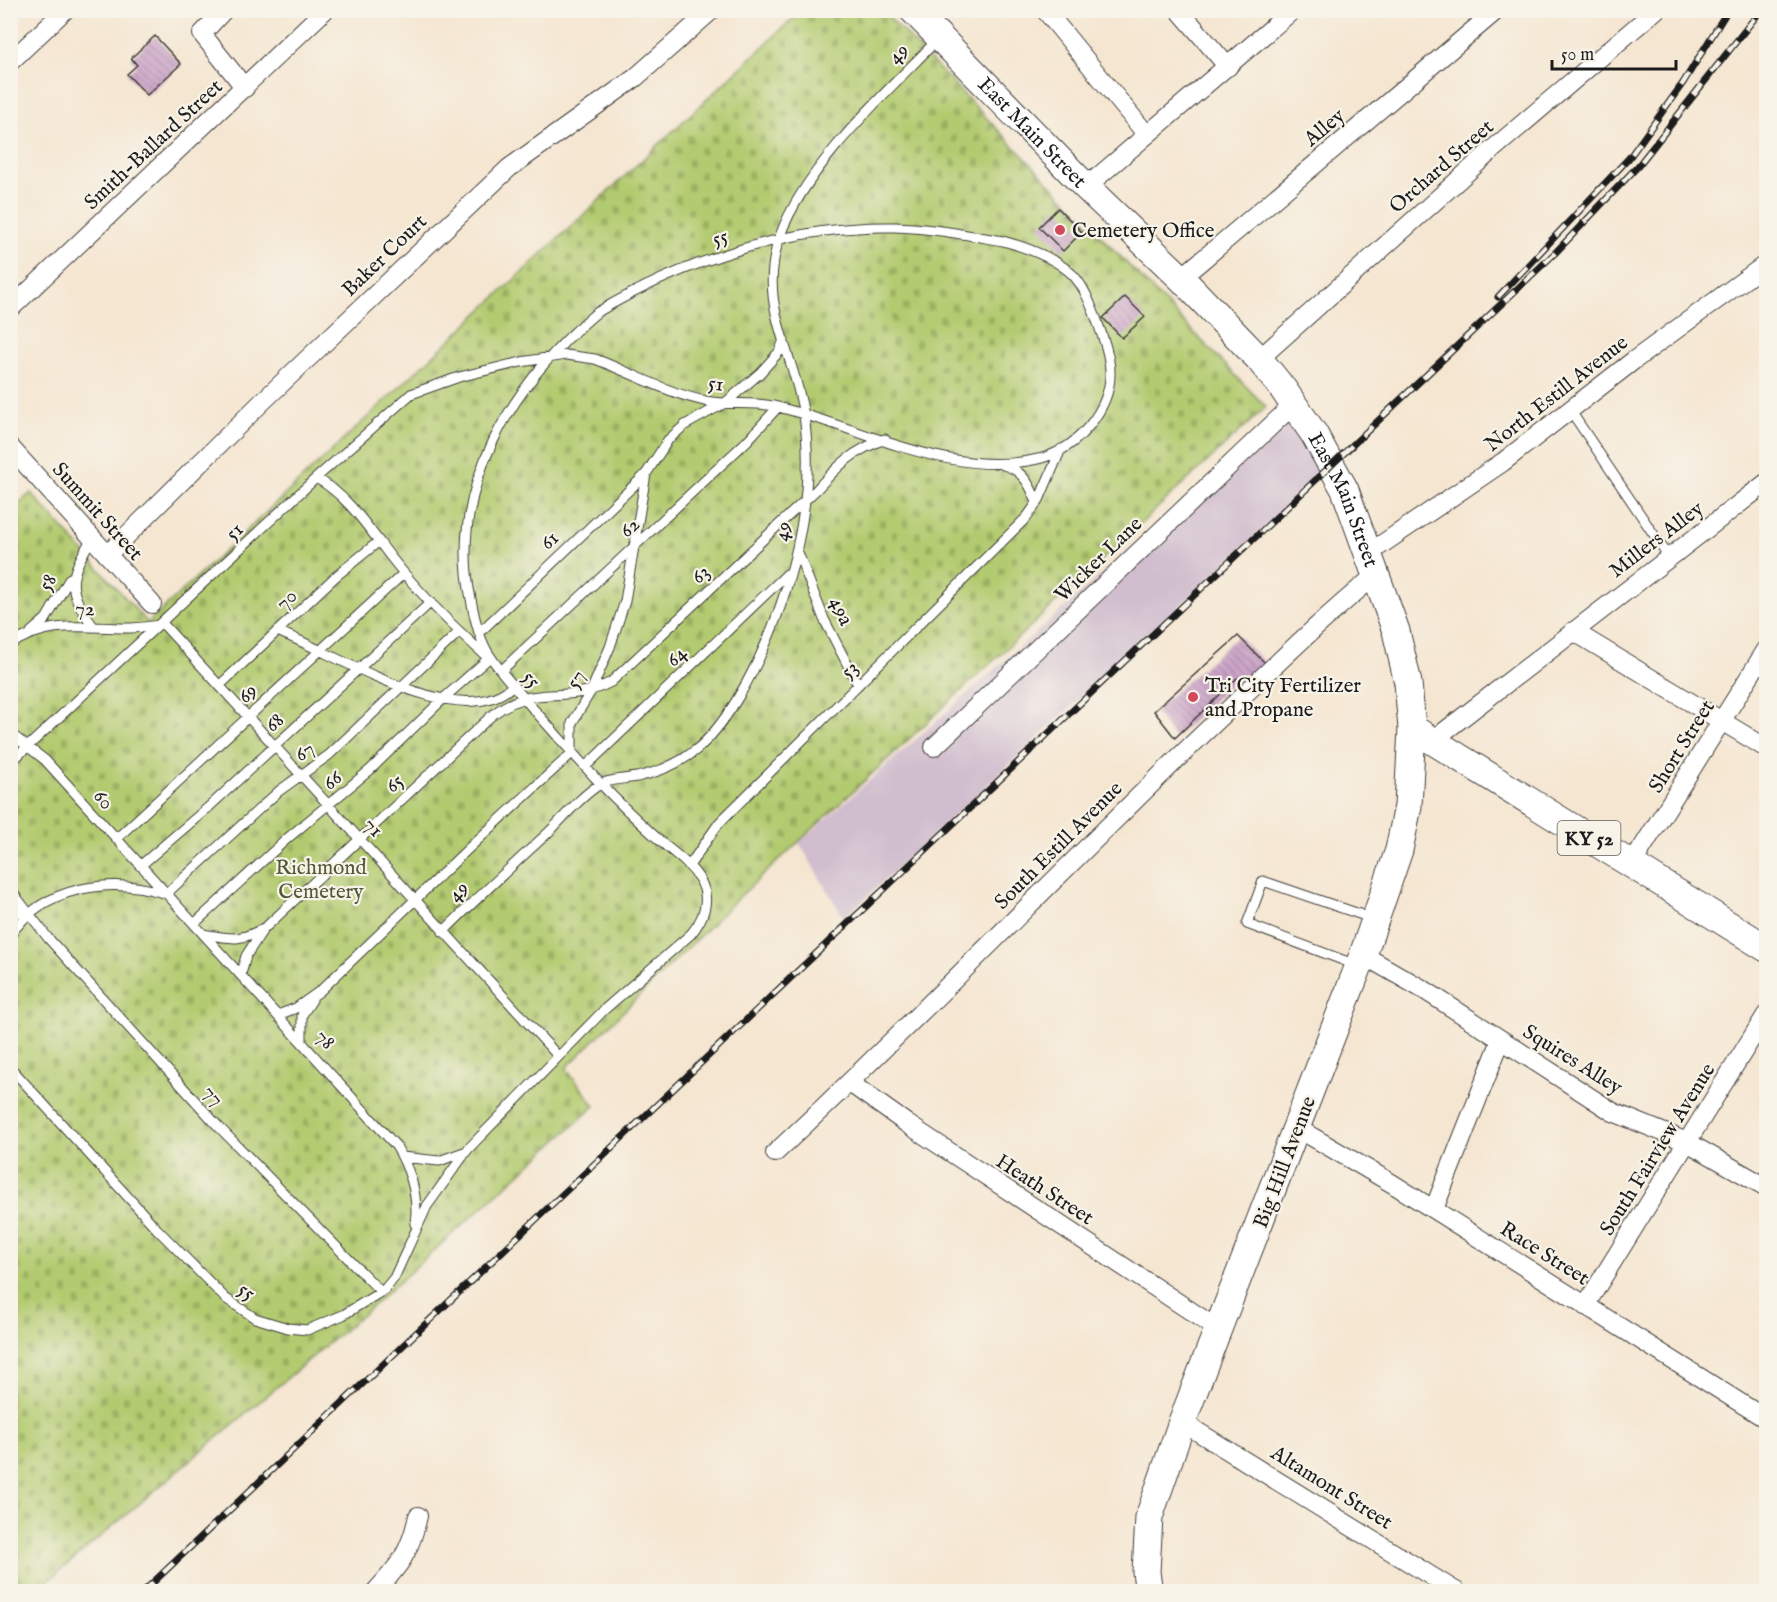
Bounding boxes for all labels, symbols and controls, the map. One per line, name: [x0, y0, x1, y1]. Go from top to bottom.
scale bar: [1552, 33, 1676, 71]
street label: 49: [883, 38, 915, 71]
text: 50 m: [1561, 44, 1594, 67]
street label: East Main Street: [971, 72, 1092, 195]
street label: Smith-Ballard Street: [79, 74, 229, 216]
street label: Alley: [1298, 103, 1352, 154]
street label: Orchard Street: [1384, 114, 1500, 220]
street label: Baker Court: [337, 209, 433, 303]
place label: Cemetery Office: [1072, 218, 1215, 245]
street label: 55: [709, 223, 732, 254]
marker: Cemetery Office: [1053, 223, 1067, 237]
street label: North Estill Avenue: [1480, 330, 1634, 459]
street label: 51: [707, 370, 725, 399]
street label: East Main Street: [1301, 428, 1384, 571]
street label: Summit Street: [45, 457, 148, 567]
street label: Millers Alley: [1604, 495, 1710, 585]
street label: Wicker Lane: [1049, 511, 1149, 609]
street label: 62: [614, 512, 646, 544]
street label: 51: [220, 517, 250, 547]
street label: 49: [768, 519, 799, 544]
street label: 61: [535, 526, 565, 556]
street label: 63: [686, 560, 716, 591]
street label: 58: [33, 569, 64, 596]
street label: 70: [270, 583, 304, 617]
street label: 49a: [822, 593, 859, 631]
street label: 72: [75, 596, 95, 623]
street label: 64: [661, 640, 694, 674]
street label: 53: [835, 655, 865, 685]
street label: 55: [516, 665, 546, 695]
street label: 57: [560, 666, 592, 694]
place label: Tri City Fertilizer and Propane: [1205, 673, 1361, 724]
street label: 69: [232, 678, 264, 710]
marker: Tri City Fertilizer and Propane: [1186, 690, 1200, 704]
street label: Short Street: [1643, 695, 1721, 798]
street label: 68: [260, 707, 290, 739]
street label: 67: [289, 736, 320, 769]
street label: 66: [317, 764, 349, 797]
street label: 65: [380, 768, 411, 800]
street label: South Estill Avenue: [989, 776, 1129, 916]
street label: 60: [86, 784, 119, 816]
street label: 71: [357, 812, 389, 844]
road number: KY 52: [1558, 821, 1620, 855]
park label: Richmond Cemetery: [275, 855, 367, 906]
street label: 49: [443, 876, 475, 908]
street label: Squires Alley: [1517, 1019, 1628, 1102]
street label: 78: [309, 1024, 341, 1056]
street label: South Fairview Avenue: [1594, 1058, 1722, 1241]
street label: 77: [196, 1080, 229, 1112]
street label: Big Hill Avenue: [1248, 1092, 1323, 1232]
street label: Heath Street: [990, 1149, 1098, 1232]
street label: Race Street: [1494, 1216, 1594, 1292]
street label: 55: [232, 1277, 260, 1308]
street label: Altamont Street: [1264, 1440, 1397, 1536]

